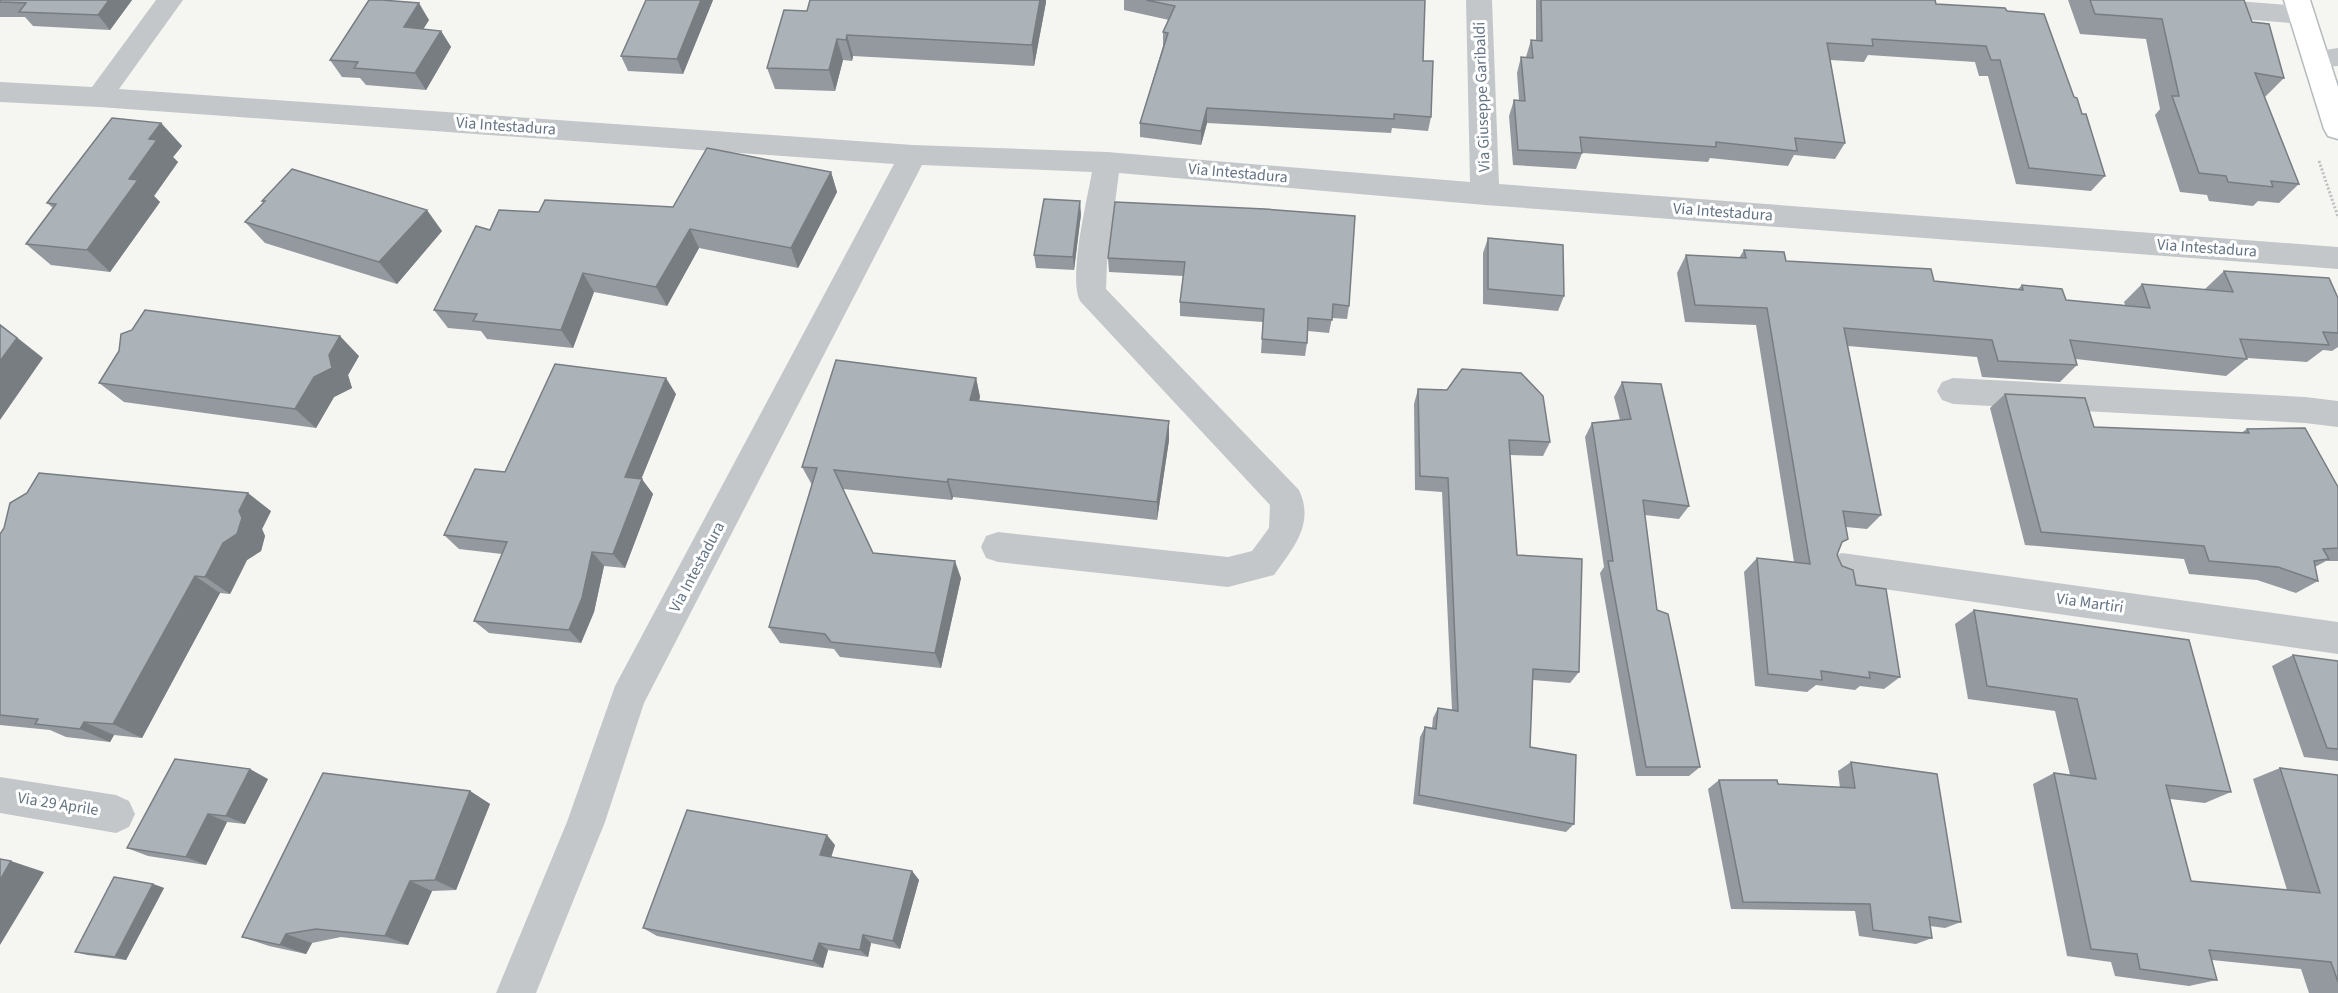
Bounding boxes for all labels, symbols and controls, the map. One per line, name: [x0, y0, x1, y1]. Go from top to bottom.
street label: Via Giuseppe Garibaldi: [1468, 21, 1496, 173]
street label: Via Intestadura: [455, 112, 557, 140]
street label: Via Intestadura: [1187, 158, 1289, 188]
street label: Via Intestadura: [1672, 198, 1774, 226]
street label: Via Intestadura: [2156, 234, 2258, 262]
street label: Via Intestadura: [664, 518, 730, 616]
street label: Via Martiri: [2055, 587, 2125, 619]
street label: Via 29 Aprile: [16, 787, 100, 821]

